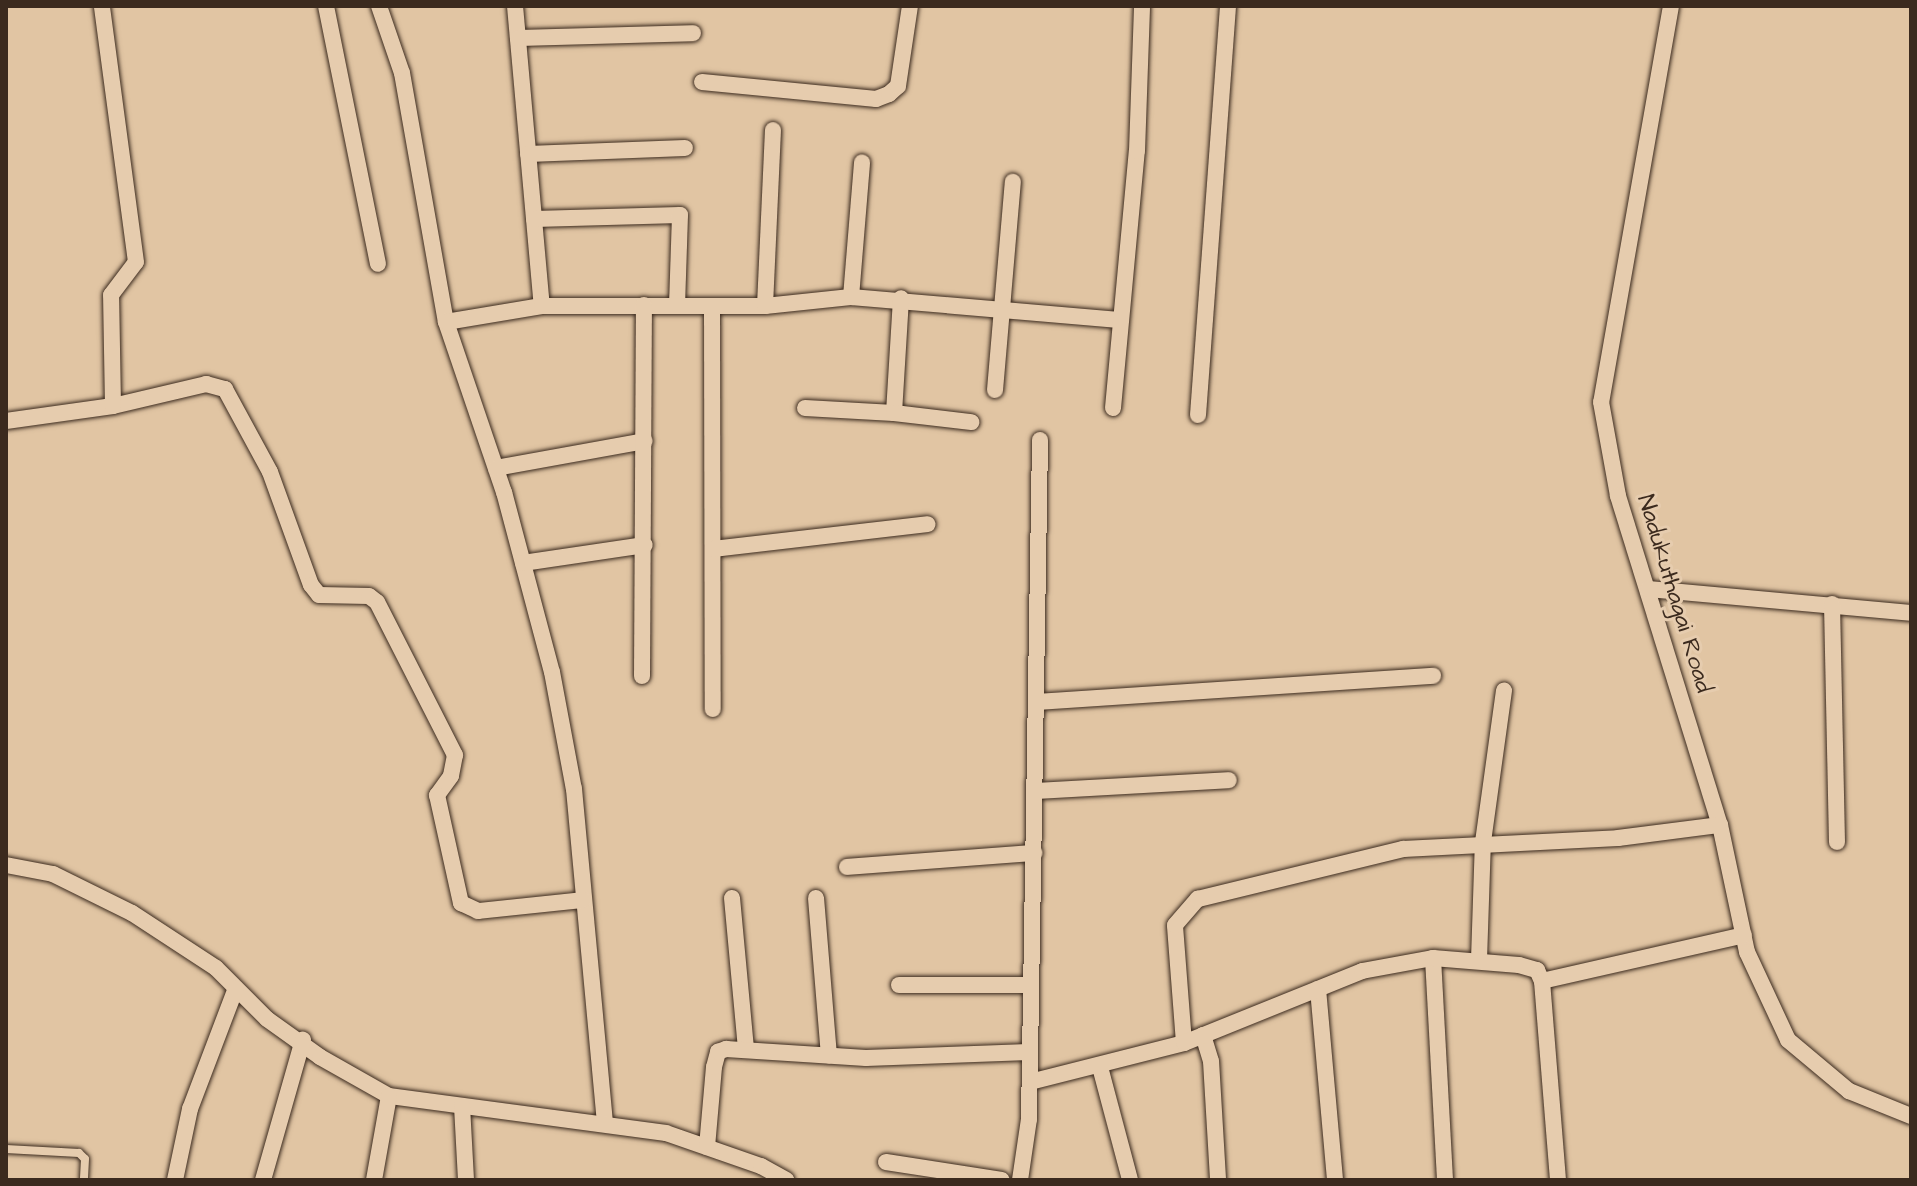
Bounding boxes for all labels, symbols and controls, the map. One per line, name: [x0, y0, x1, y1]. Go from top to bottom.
street label: Nadukuthagai Road: [1630, 492, 1718, 696]

